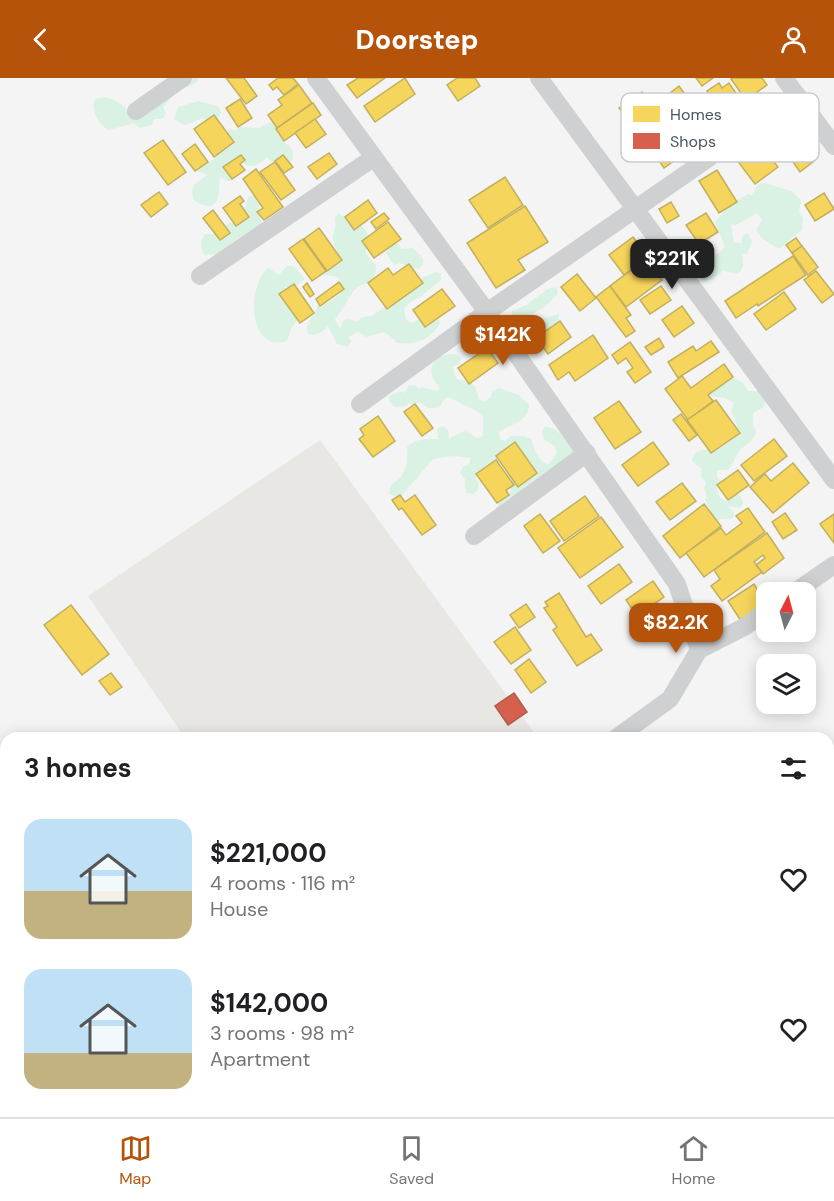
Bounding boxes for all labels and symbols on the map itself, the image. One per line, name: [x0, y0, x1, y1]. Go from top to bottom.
legend: [621, 93, 819, 162]
text: Homes: [670, 104, 722, 125]
text: Shops: [670, 131, 716, 152]
pin: $221K: [630, 239, 714, 290]
pin: $142K: [461, 315, 545, 366]
north arrow: [756, 582, 816, 642]
pin: $82.2K: [627, 603, 725, 654]

